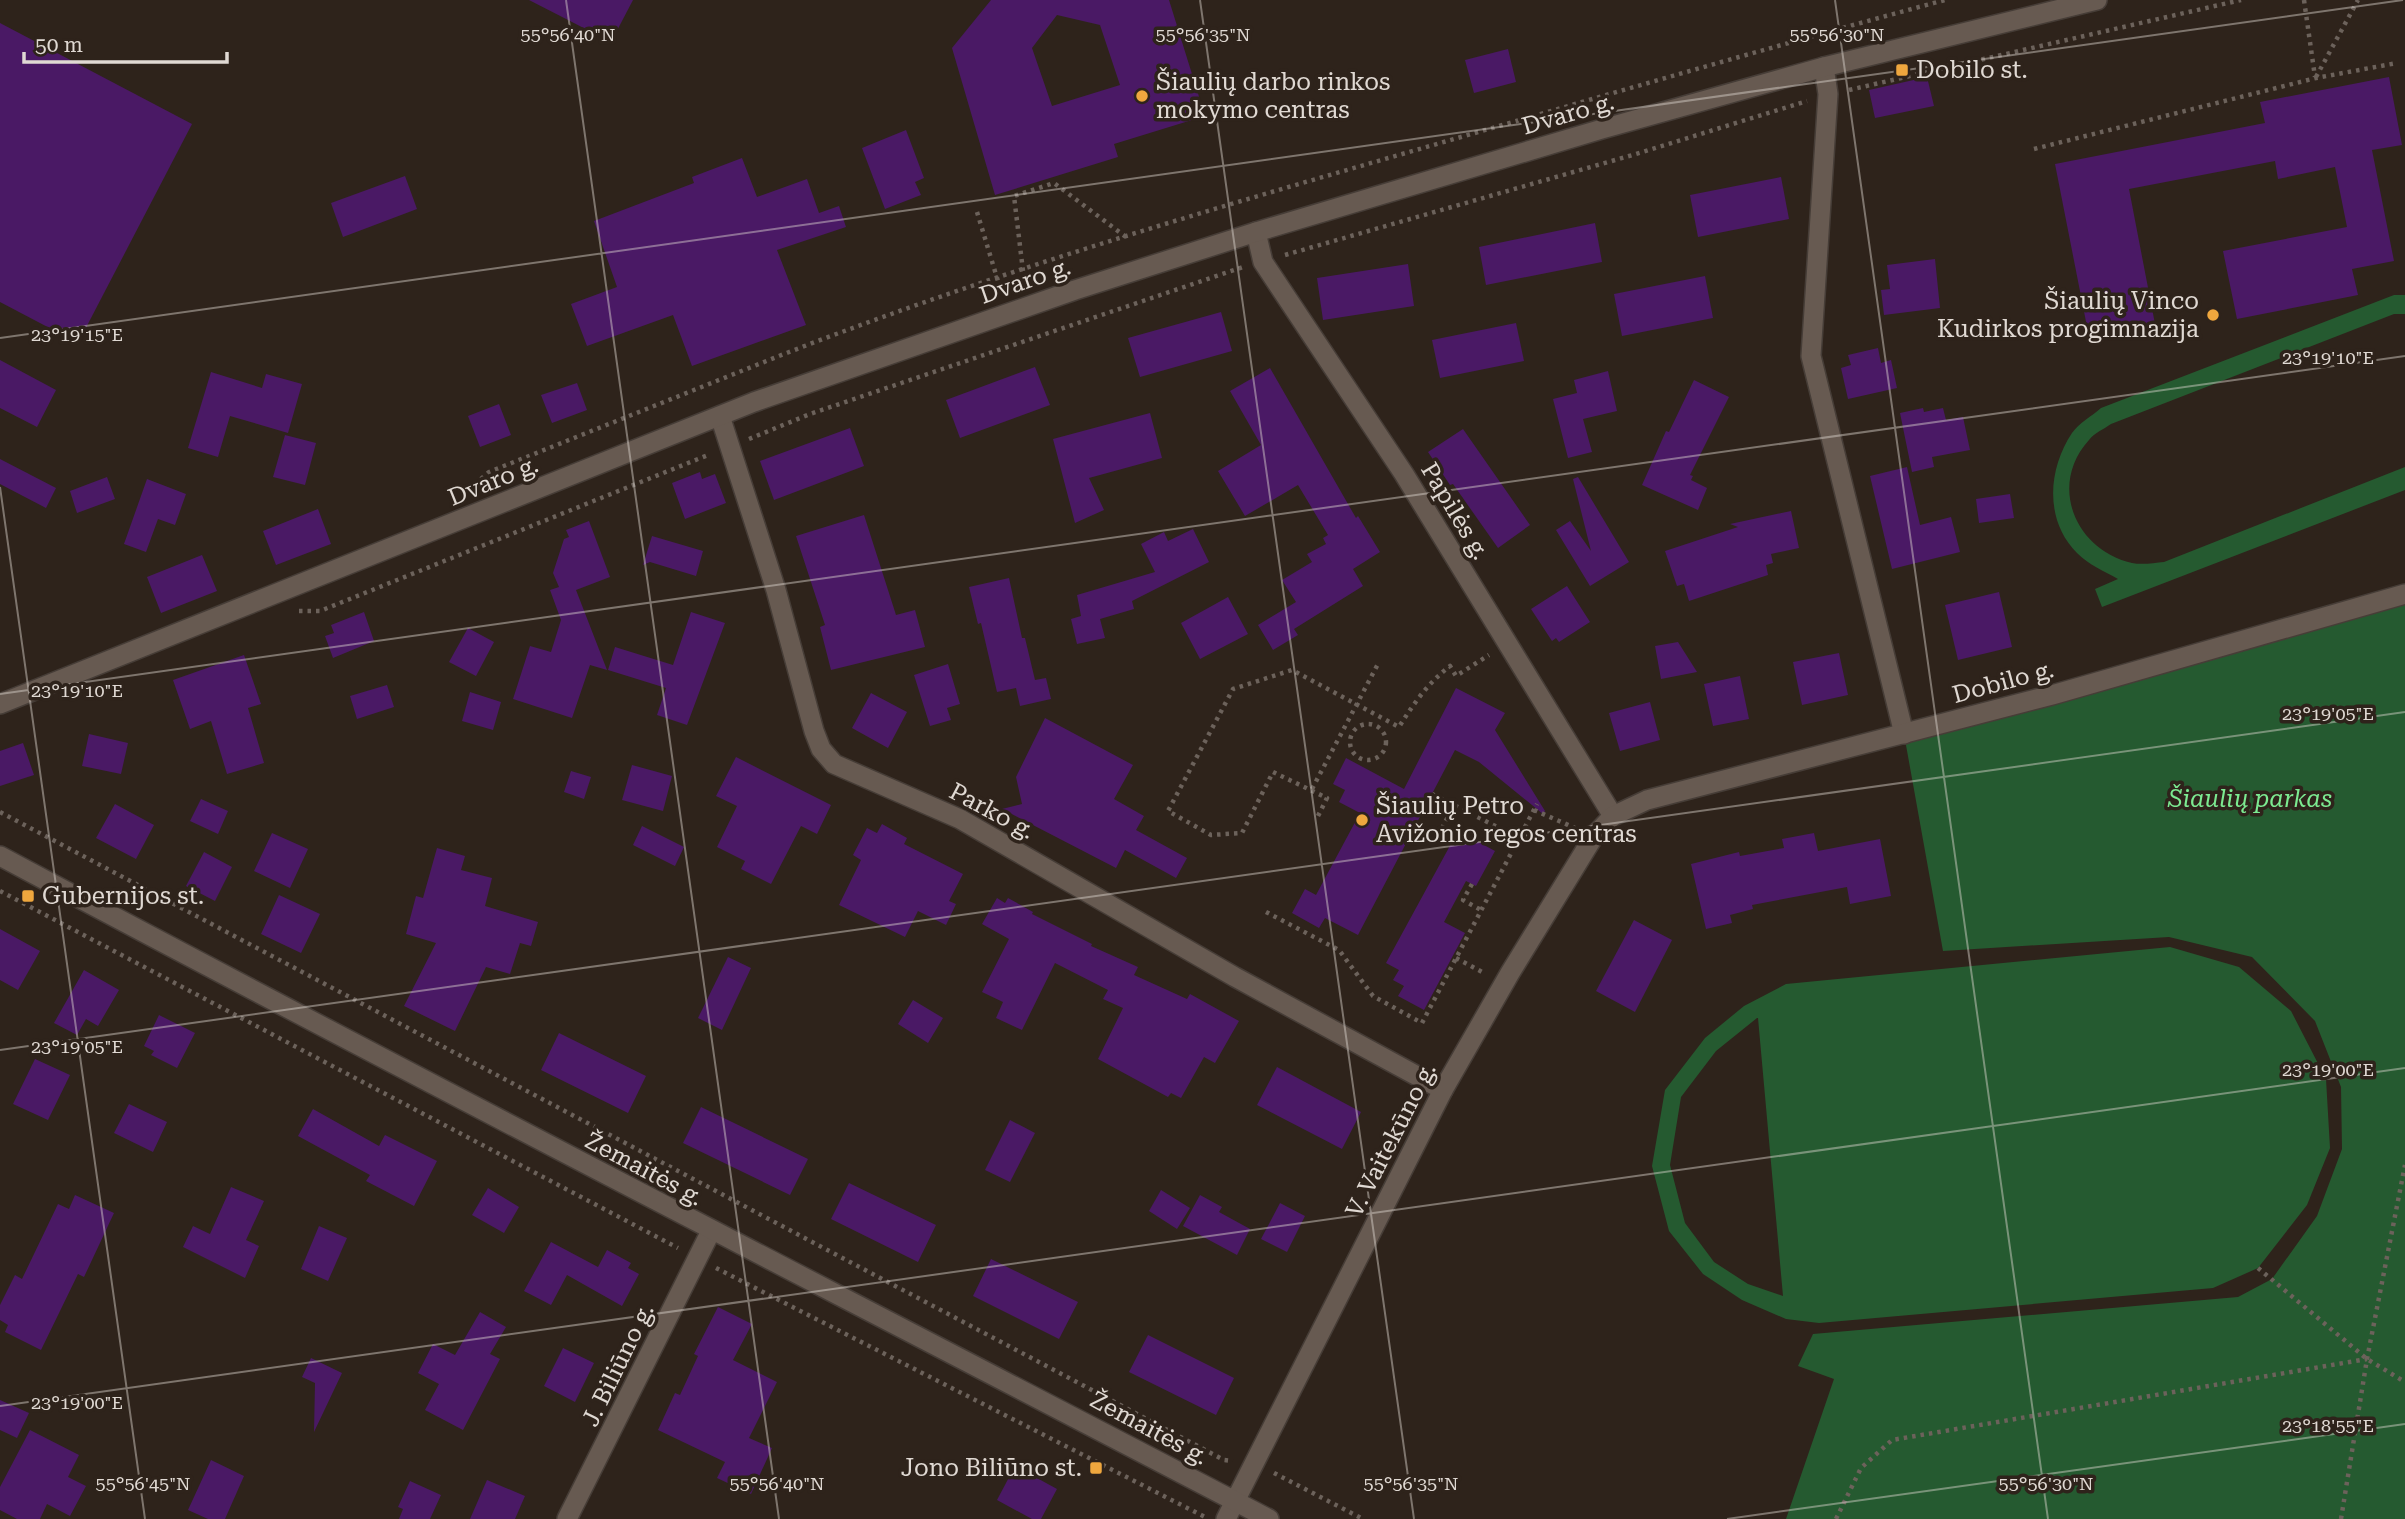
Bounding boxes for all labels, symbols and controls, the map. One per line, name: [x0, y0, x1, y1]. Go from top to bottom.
scale bar: [24, 21, 228, 65]
text: 55°56'40"N: [521, 24, 615, 45]
text: 55°56'35"N: [1156, 24, 1250, 45]
text: 55°56'30"N: [1790, 24, 1884, 45]
text: 50 m: [35, 33, 83, 57]
place label: Dobilo st.: [1916, 56, 2028, 84]
marker: Dobilo st.: [1894, 62, 1910, 78]
place label: Šiaulių darbo rinkos mokymo centras: [1156, 67, 1390, 124]
marker: Šiaulių darbo rinkos mokymo centras: [1134, 88, 1150, 104]
street label: Dvaro g.: [1519, 88, 1617, 140]
street label: Dvaro g.: [976, 252, 1074, 310]
place label: Šiaulių Vinco Kudirkos progimnazija: [1937, 286, 2199, 343]
marker: Šiaulių Vinco Kudirkos progimnazija: [2205, 307, 2221, 323]
text: 23°19'15"E: [31, 324, 123, 345]
text: 23°19'10"E: [2282, 347, 2374, 368]
street label: Dvaro g.: [444, 450, 542, 512]
street label: Papilės g.: [1415, 457, 1495, 565]
street label: Dobilo g.: [1949, 655, 2057, 709]
text: 23°19'10"E: [31, 680, 123, 701]
text: 23°19'05"E: [2282, 703, 2374, 724]
street label: Parko g.: [945, 777, 1039, 845]
park label: Šiaulių parkas: [2167, 784, 2332, 813]
place label: Šiaulių Petro Avižonio regos centras: [1376, 791, 1637, 848]
marker: Šiaulių Petro Avižonio regos centras: [1354, 812, 1370, 828]
place label: Gubernijos st.: [42, 882, 204, 910]
marker: Gubernijos st.: [20, 888, 36, 904]
text: 23°19'05"E: [31, 1036, 123, 1057]
street label: V. Vaitekūno g.: [1340, 1058, 1442, 1222]
text: 23°19'00"E: [2282, 1059, 2374, 1080]
street label: Žemaitės g.: [580, 1125, 708, 1212]
street label: J. Biliūno g.: [576, 1299, 660, 1431]
street label: Žemaitės g.: [1085, 1384, 1213, 1471]
text: 23°19'00"E: [31, 1392, 123, 1413]
text: 23°18'55"E: [2282, 1415, 2374, 1436]
place label: Jono Biliūno st.: [901, 1454, 1082, 1482]
marker: Jono Biliūno st.: [1088, 1460, 1104, 1476]
text: 55°56'45"N: [96, 1473, 190, 1494]
text: 55°56'40"N: [730, 1473, 824, 1494]
text: 55°56'35"N: [1364, 1473, 1458, 1494]
text: 55°56'30"N: [1999, 1473, 2093, 1494]

